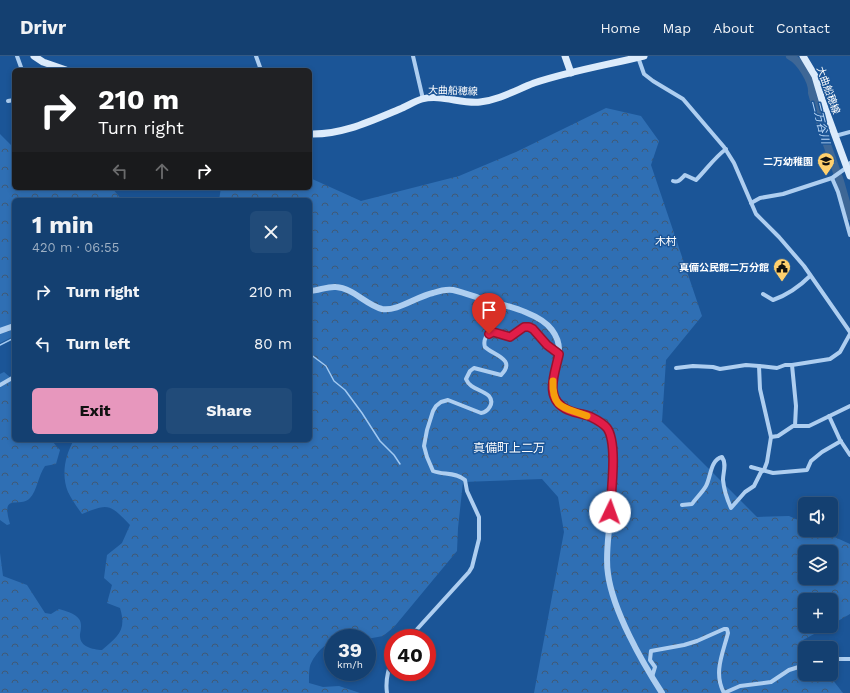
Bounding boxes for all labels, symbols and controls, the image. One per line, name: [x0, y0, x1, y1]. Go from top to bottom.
text: Drivr: [20, 16, 66, 39]
text: Home: [600, 20, 640, 36]
text: Map: [662, 20, 691, 36]
text: About: [713, 20, 754, 36]
text: Contact: [776, 20, 830, 36]
street label: 大曲船穂線: [815, 65, 842, 116]
text: 210 m: [98, 83, 179, 116]
icon: right: [32, 84, 84, 136]
street label: 大曲船穂線: [428, 84, 478, 97]
water label: 二万谷川: [809, 99, 832, 146]
text: Turn right: [98, 117, 184, 138]
school or university icon: 二万幼稚園: [816, 151, 836, 176]
place label: 二万幼稚園: [763, 156, 813, 167]
icon: left: [109, 160, 131, 182]
icon: ahead: [151, 160, 173, 182]
icon: right: [193, 160, 215, 182]
text: 1 min: [32, 211, 94, 239]
button: close: [250, 211, 292, 253]
district label: 木村: [655, 235, 677, 248]
text: 420 m · 06:55: [32, 240, 119, 255]
public building icon: 真備公民館二万分館: [772, 257, 792, 282]
place label: 真備公民館二万分館: [679, 262, 769, 273]
icon: right: [32, 281, 54, 303]
text: Turn right: [66, 283, 139, 301]
text: 210 m: [249, 283, 292, 301]
pin: [472, 293, 506, 334]
icon: arrive: [478, 299, 500, 321]
icon: left: [32, 333, 54, 355]
text: Turn left: [66, 335, 130, 353]
text: 80 m: [254, 335, 292, 353]
button: Exit: [32, 388, 158, 434]
button: Share: [166, 388, 292, 434]
district label: 真備町上二万: [473, 441, 545, 455]
position arrow: [589, 491, 631, 533]
map controls: [798, 497, 838, 681]
button: sound: [798, 497, 838, 537]
button: layers: [798, 545, 838, 585]
button: +: [798, 593, 838, 633]
speed limit sign: 40: [384, 629, 436, 681]
text: 39: [338, 638, 362, 662]
button: −: [798, 641, 838, 681]
text: km/h: [337, 659, 363, 670]

